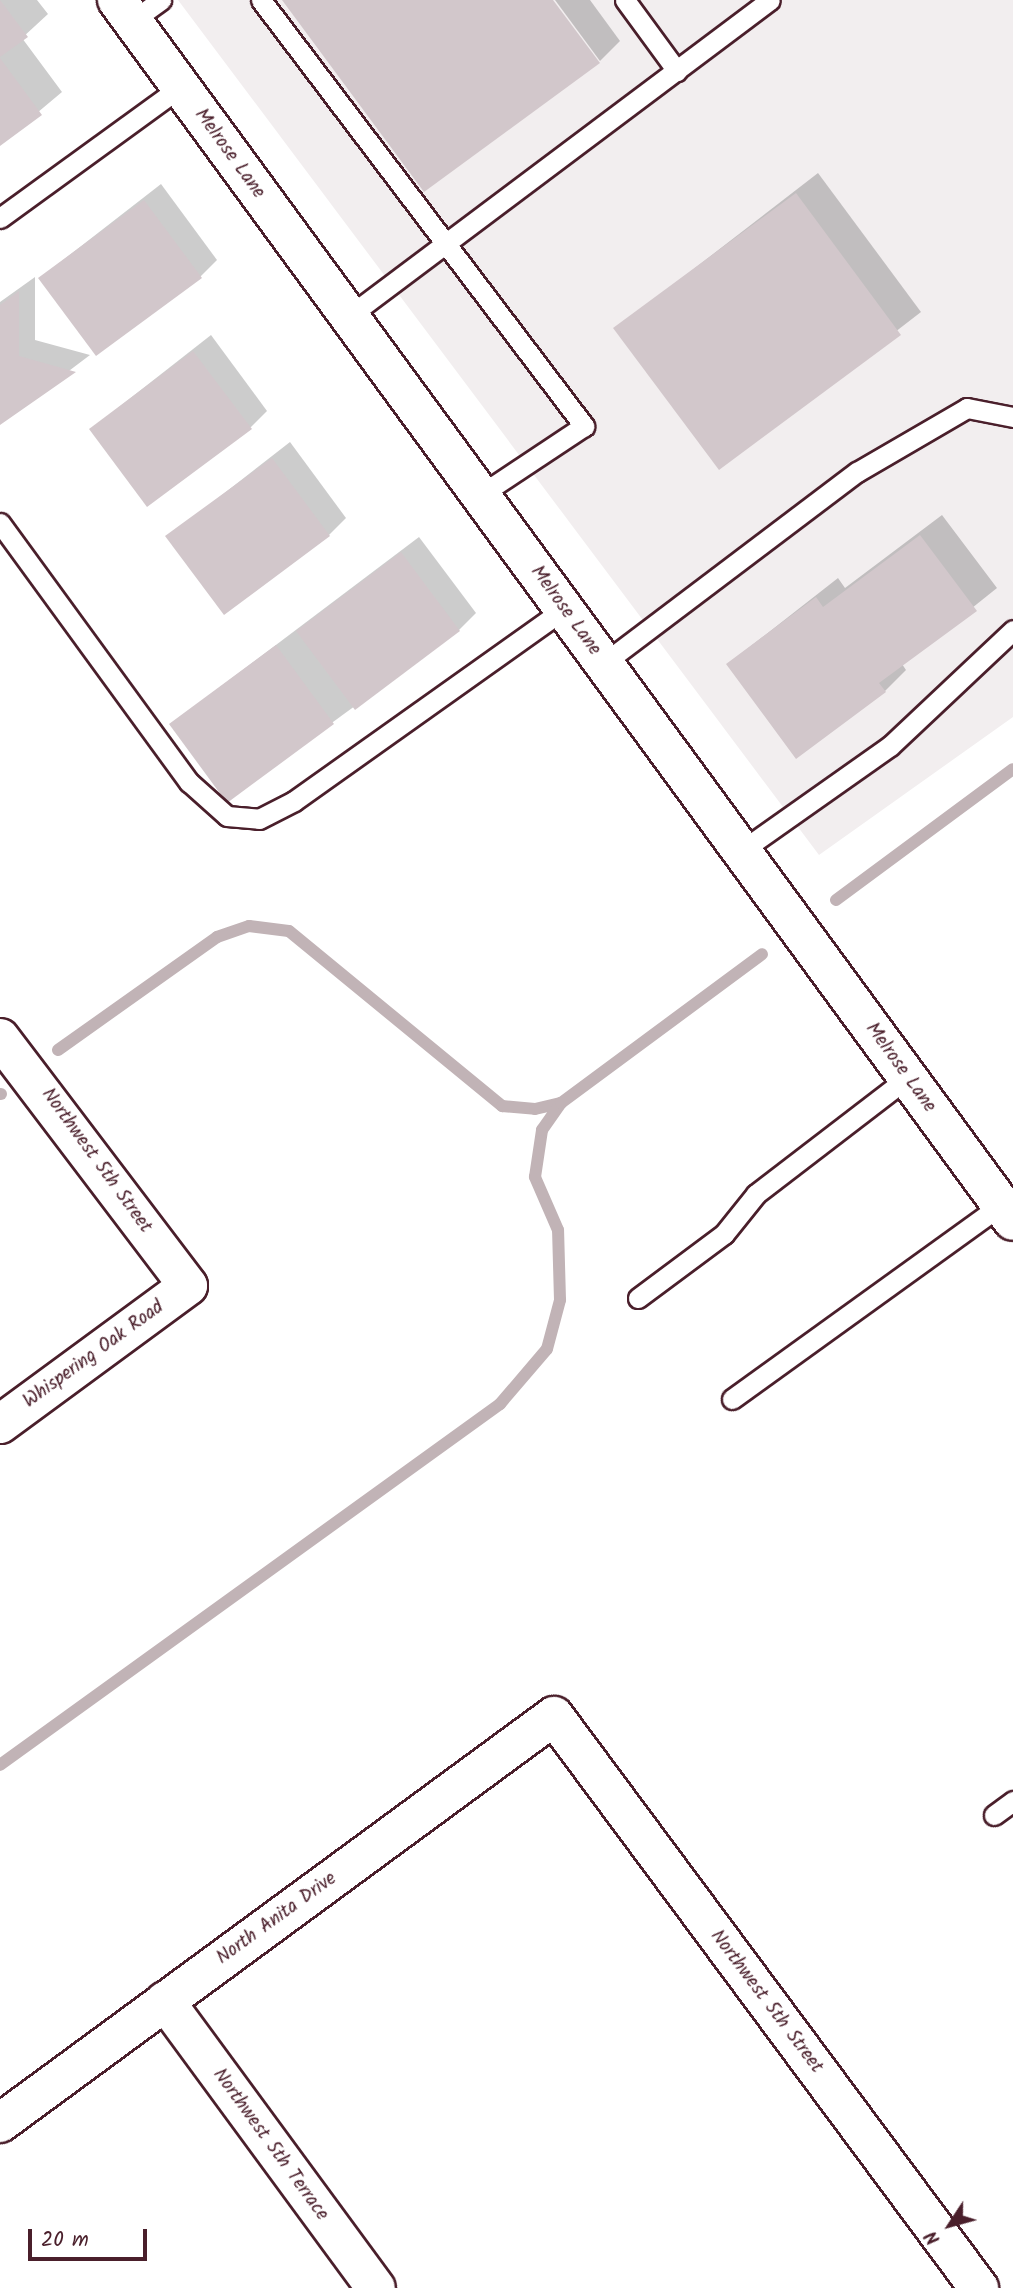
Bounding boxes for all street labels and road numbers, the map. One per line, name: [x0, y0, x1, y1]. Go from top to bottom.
street label: Melrose Lane: [189, 105, 269, 203]
street label: Melrose Lane: [525, 562, 605, 660]
street label: Melrose Lane: [860, 1019, 940, 1117]
street label: Northwest 5th Street: [36, 1084, 156, 1238]
street label: Whispering Oak Road: [19, 1296, 169, 1414]
street label: North Anita Drive: [213, 1868, 341, 1970]
street label: Northwest 5th Street: [705, 1926, 827, 2078]
street label: Northwest 5th Terrace: [207, 2065, 333, 2225]

